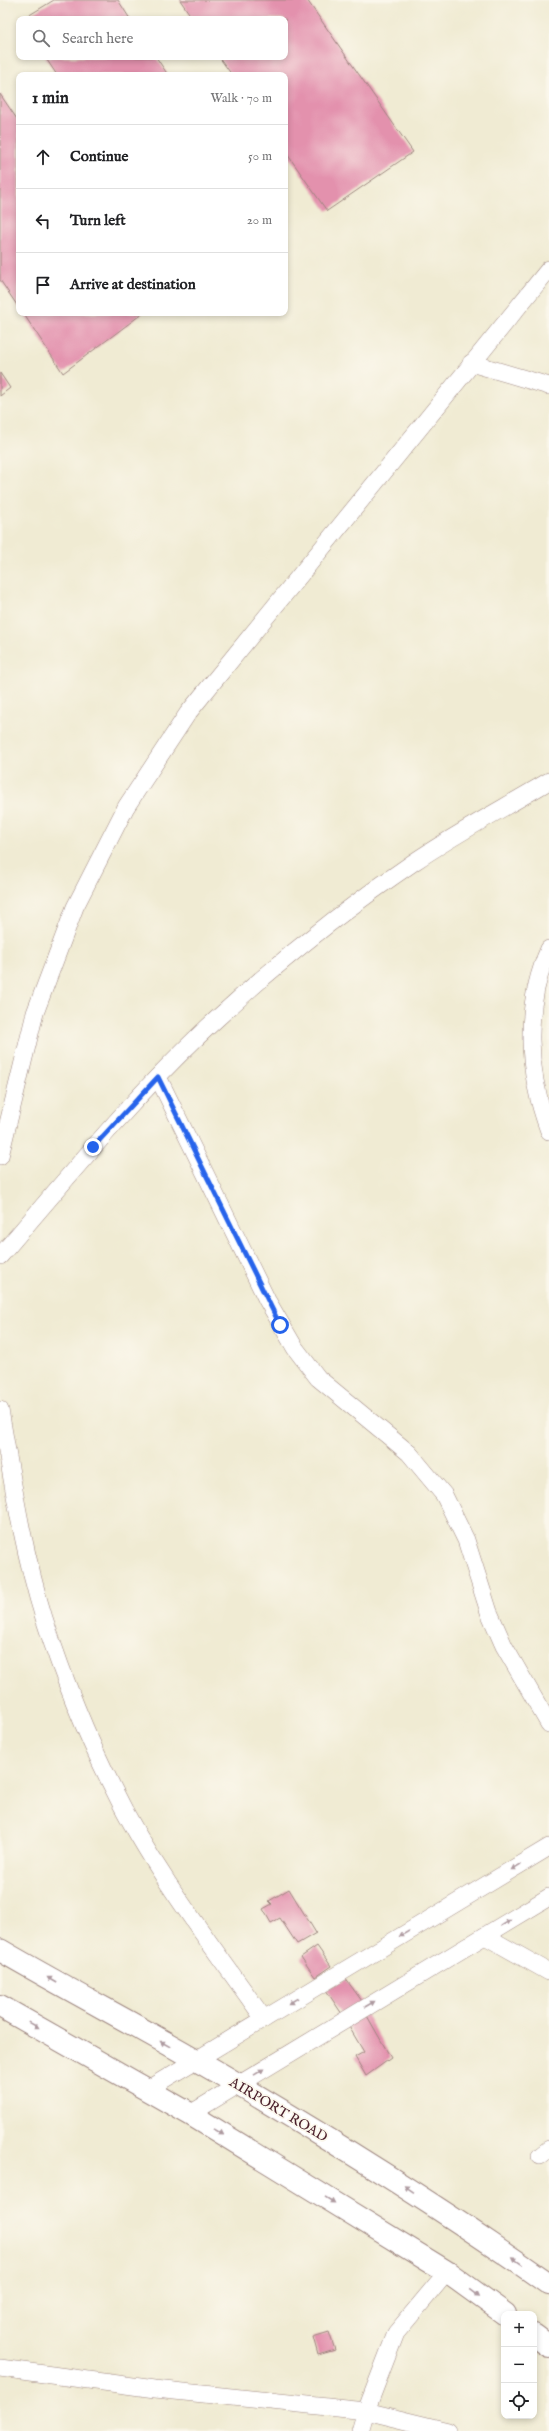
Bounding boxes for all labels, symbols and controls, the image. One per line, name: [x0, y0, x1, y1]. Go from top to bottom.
search box: [16, 16, 288, 60]
icon: search: [30, 27, 52, 49]
text: Search here: [62, 29, 133, 48]
text: 1 min: [32, 88, 69, 109]
text: Walk · 70 m: [210, 90, 272, 107]
icon: ahead: [32, 146, 54, 168]
text: Continue: [70, 147, 128, 166]
text: 50 m: [248, 148, 272, 165]
icon: left: [32, 210, 54, 232]
text: Turn left: [70, 211, 126, 230]
text: 20 m: [247, 212, 272, 229]
icon: arrive: [32, 274, 54, 296]
text: Arrive at destination: [70, 275, 196, 294]
route end: [84, 1138, 102, 1156]
route start: [271, 1316, 289, 1334]
one-way arrow: [511, 1863, 521, 1871]
one-way arrow: [500, 1920, 512, 1927]
one-way arrow: [398, 1931, 410, 1938]
one-way arrow: [46, 1977, 58, 1984]
one-way arrow: [287, 1998, 299, 2005]
one-way arrow: [364, 2000, 376, 2007]
one-way arrow: [28, 2022, 40, 2029]
one-way arrow: [160, 2040, 171, 2047]
one-way arrow: [253, 2068, 265, 2075]
street label: AIRPORT ROAD: [225, 2073, 331, 2146]
one-way arrow: [214, 2128, 224, 2136]
one-way arrow: [404, 2185, 414, 2193]
one-way arrow: [324, 2197, 336, 2204]
one-way arrow: [512, 2258, 522, 2266]
one-way arrow: [470, 2289, 480, 2297]
map controls: [501, 2311, 537, 2419]
button: +: [501, 2311, 537, 2347]
button: −: [501, 2347, 537, 2383]
button: locate: [501, 2383, 537, 2419]

